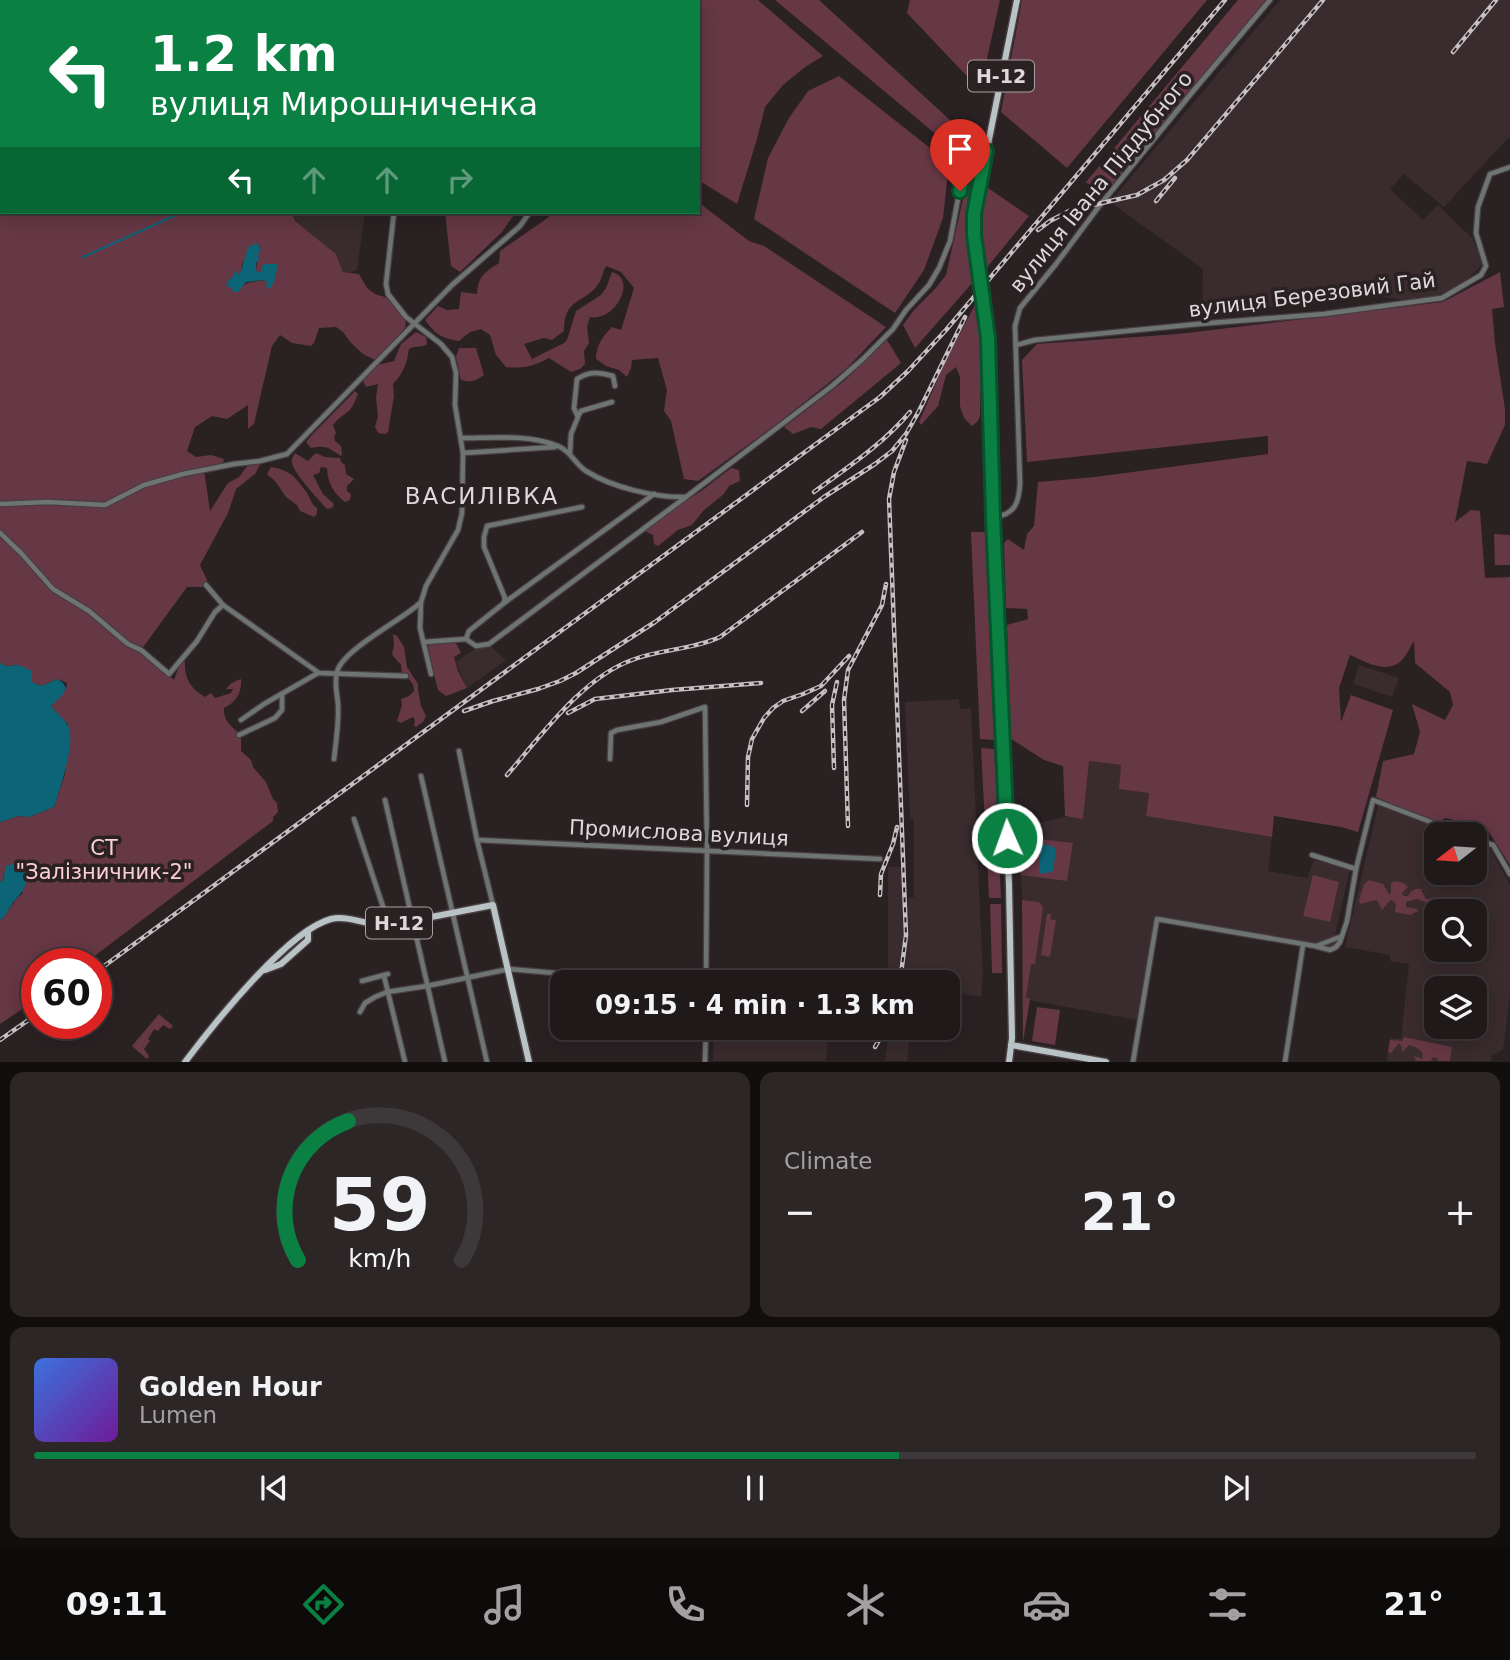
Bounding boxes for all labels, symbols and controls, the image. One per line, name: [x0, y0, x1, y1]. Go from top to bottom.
text: 1.2 km: [150, 26, 338, 83]
icon: left: [35, 28, 126, 119]
road number: Н-12: [968, 60, 1034, 92]
street label: вулиця Івана Піддубного: [1005, 67, 1197, 297]
text: вулиця Мирошниченка: [150, 85, 538, 123]
pin: [930, 119, 990, 191]
icon: arrive: [941, 130, 979, 168]
icon: left: [222, 161, 260, 199]
icon: ahead: [295, 161, 333, 199]
icon: ahead: [368, 161, 406, 199]
icon: right: [441, 161, 479, 199]
street label: вулиця Березовий Гай: [1187, 268, 1437, 322]
district label: ВАСИЛІВКА: [405, 483, 559, 509]
position arrow: [970, 801, 1044, 875]
street label: Промислова вулиця: [569, 815, 789, 851]
north arrow: [1424, 822, 1488, 886]
map controls: [1424, 822, 1487, 1039]
park label: СТ "Залізничник-2": [16, 836, 192, 884]
button: search: [1424, 899, 1487, 962]
road number: Н-12: [366, 908, 432, 939]
speed limit sign: 60: [21, 948, 112, 1039]
button: layers: [1424, 976, 1487, 1039]
text: 09:15 · 4 min · 1.3 km: [595, 990, 915, 1020]
text: Climate: [784, 1148, 873, 1174]
text: 59: [329, 1163, 431, 1248]
text: 21°: [1081, 1182, 1179, 1242]
text: −: [784, 1190, 816, 1234]
text: +: [1444, 1190, 1476, 1234]
text: km/h: [348, 1244, 412, 1273]
text: Golden Hour: [139, 1372, 322, 1402]
text: Lumen: [139, 1402, 217, 1428]
icon: previous: [255, 1469, 293, 1507]
icon: pause: [736, 1469, 774, 1507]
icon: next: [1217, 1469, 1255, 1507]
icon: directions: [299, 1580, 348, 1629]
icon: music: [480, 1580, 529, 1629]
icon: phone: [661, 1580, 710, 1629]
icon: climate: [841, 1580, 890, 1629]
icon: car: [1022, 1580, 1071, 1629]
icon: filters: [1203, 1580, 1252, 1629]
text: 09:11: [66, 1585, 168, 1623]
text: 21°: [1384, 1585, 1444, 1623]

